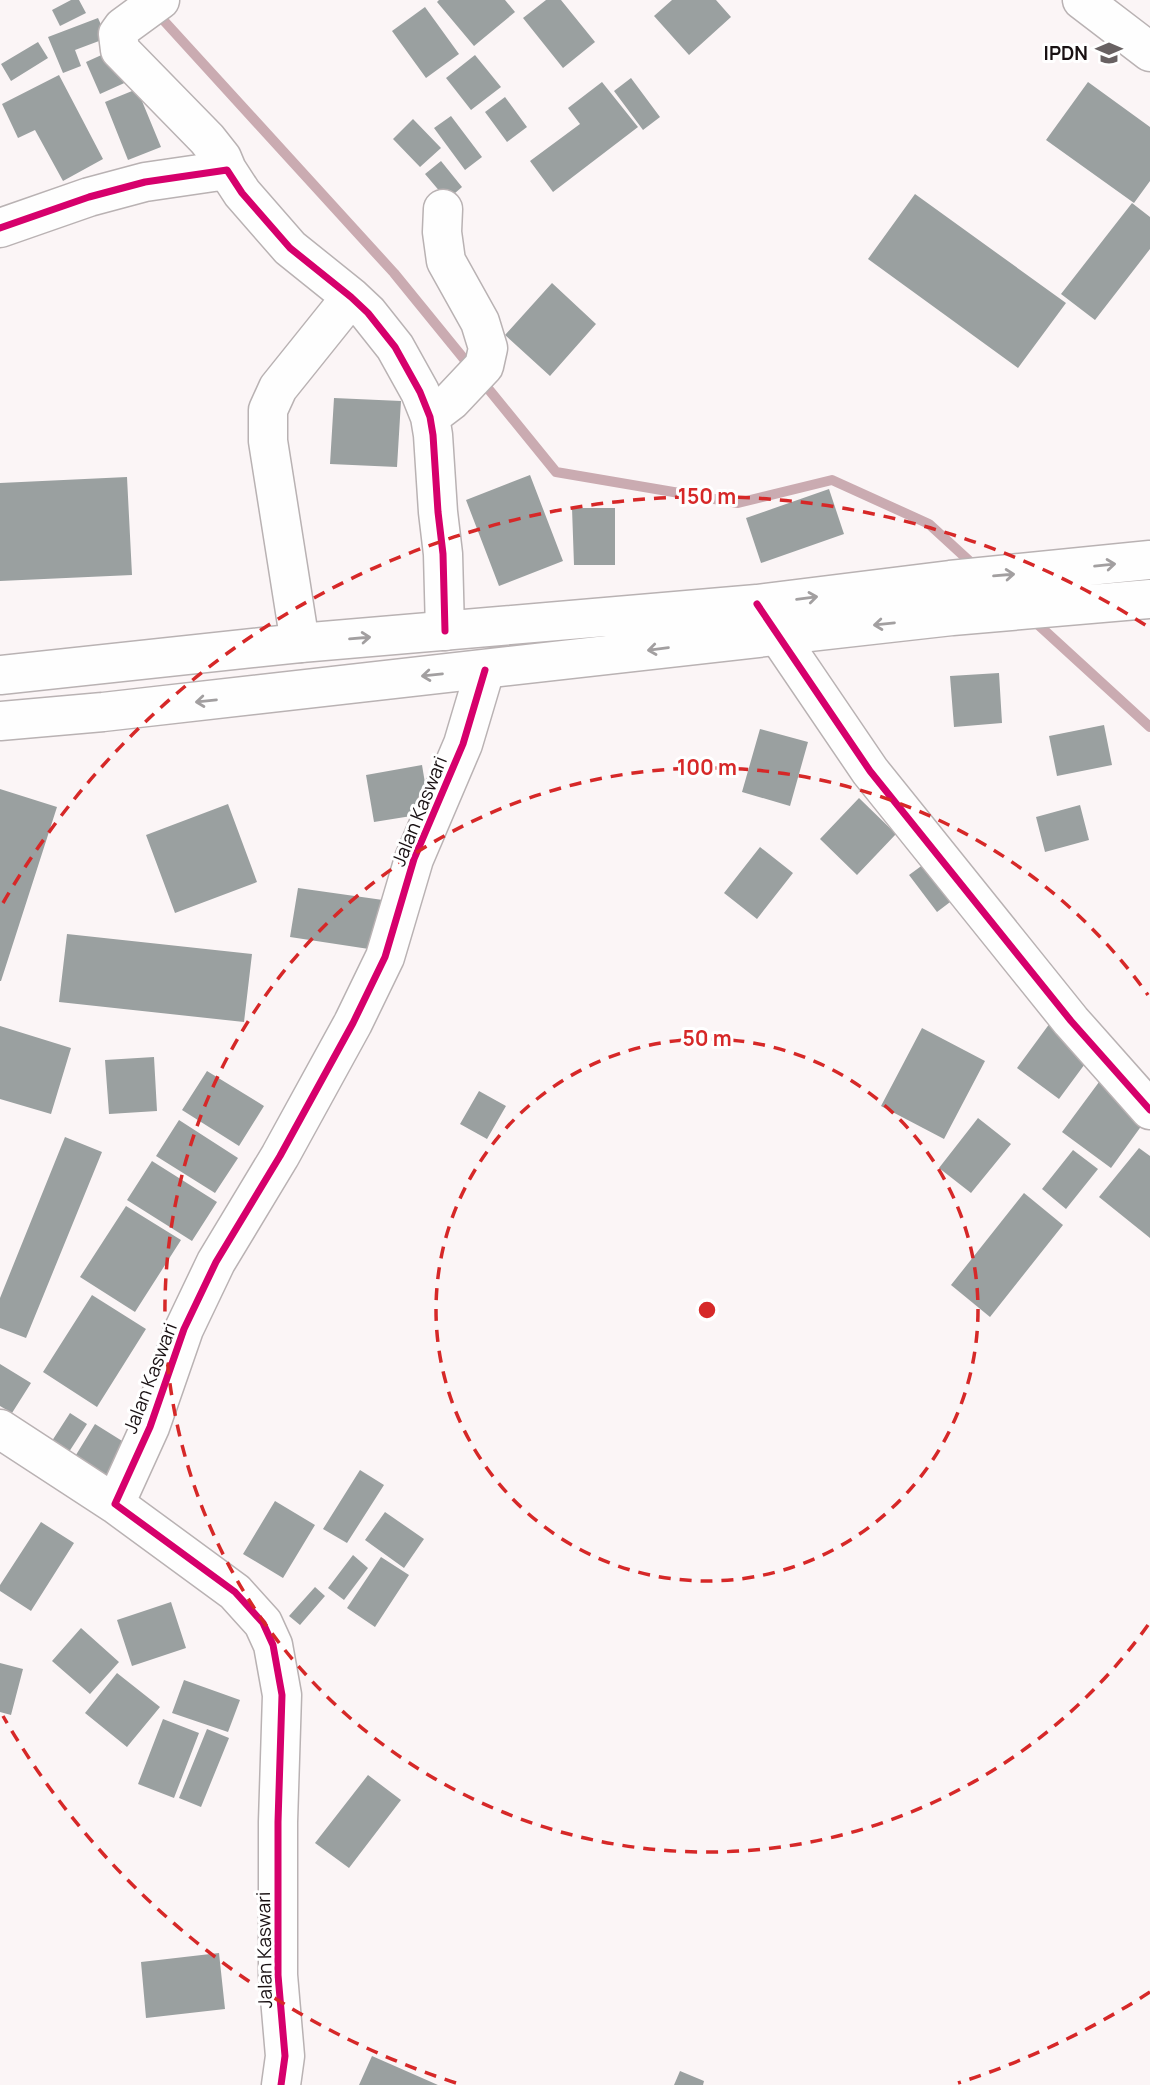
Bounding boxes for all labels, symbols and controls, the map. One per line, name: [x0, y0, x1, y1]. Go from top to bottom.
school or university icon: IPDN: [1094, 38, 1124, 68]
place label: IPDN: [1044, 40, 1088, 66]
text: 150 m: [678, 482, 736, 510]
one-way arrow: [1093, 558, 1115, 571]
one-way arrow: [993, 568, 1015, 581]
one-way arrow: [795, 591, 817, 604]
one-way arrow: [873, 617, 896, 630]
one-way arrow: [349, 631, 371, 644]
one-way arrow: [647, 643, 670, 656]
one-way arrow: [421, 669, 444, 682]
one-way arrow: [195, 694, 218, 707]
street label: Jalan Kaswari: [385, 752, 453, 870]
text: 100 m: [677, 753, 737, 781]
text: 50 m: [682, 1024, 732, 1052]
centre of rings: [695, 1298, 719, 1322]
street label: Jalan Kaswari: [117, 1319, 183, 1437]
street label: Jalan Kaswari: [250, 1891, 278, 2009]

